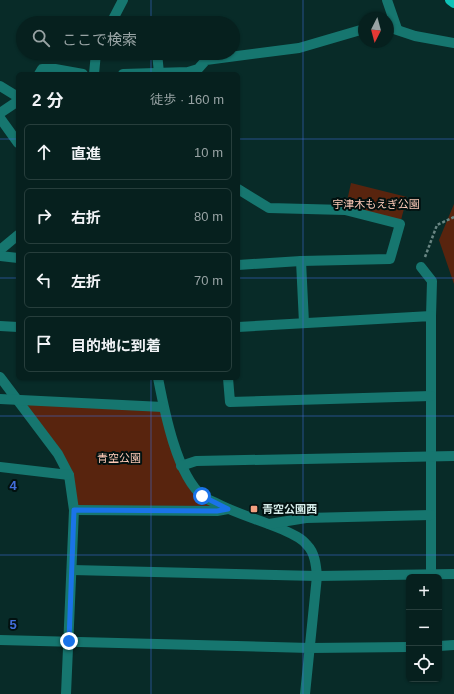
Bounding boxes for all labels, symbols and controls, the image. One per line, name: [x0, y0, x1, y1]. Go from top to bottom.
north arrow: [358, 12, 394, 48]
search box: [16, 16, 240, 60]
icon: search: [30, 27, 52, 49]
text: ここで検索: [62, 31, 137, 48]
text: 2 分: [32, 91, 63, 110]
text: 徒歩 · 160 m: [150, 92, 224, 107]
icon: ahead: [33, 141, 55, 163]
text: 直進: [71, 145, 101, 162]
text: 10 m: [194, 145, 223, 160]
park label: 宇津木もえぎ公園: [332, 198, 420, 210]
icon: right: [33, 205, 55, 227]
text: 右折: [71, 209, 101, 226]
text: 80 m: [194, 209, 223, 224]
icon: left: [33, 269, 55, 291]
text: 左折: [71, 273, 101, 290]
text: 70 m: [194, 273, 223, 288]
icon: arrive: [33, 333, 55, 355]
text: 目的地に到着: [71, 337, 161, 354]
park label: 青空公園: [97, 452, 141, 464]
text: 4: [9, 478, 17, 493]
route start: [193, 487, 211, 505]
place label: 青空公園西: [262, 503, 317, 515]
marker: 青空公園西: [249, 504, 259, 514]
map controls: [406, 574, 442, 682]
button: +: [406, 574, 442, 610]
button: −: [406, 610, 442, 646]
text: 5: [9, 617, 17, 632]
route end: [60, 632, 78, 650]
button: locate: [406, 646, 442, 682]

